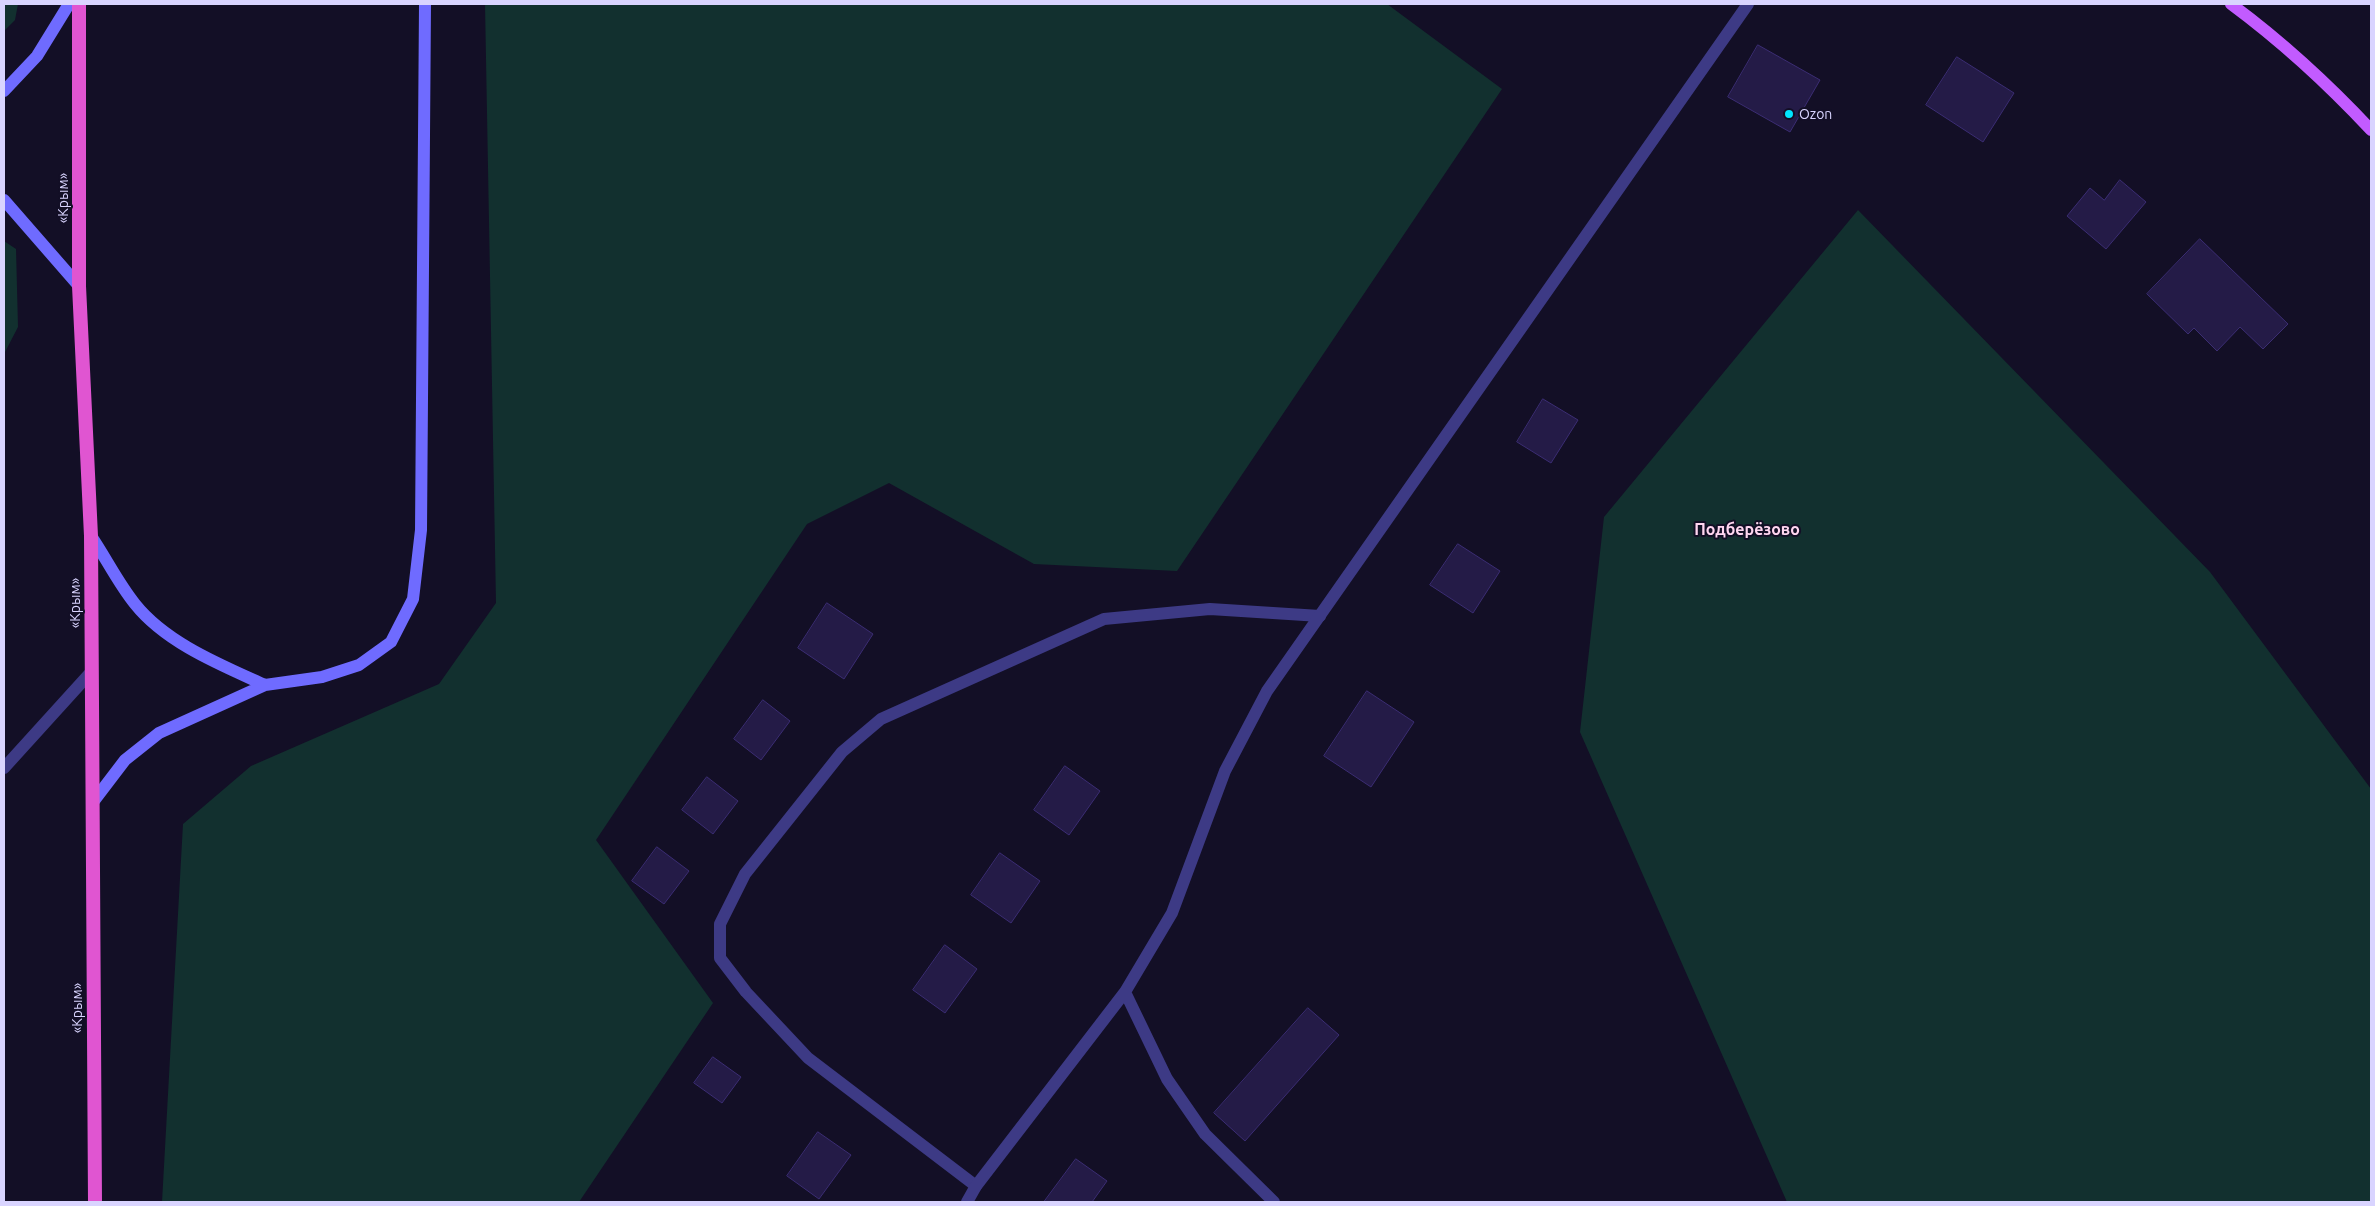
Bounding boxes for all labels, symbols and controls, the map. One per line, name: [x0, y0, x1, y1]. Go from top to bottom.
place label: Ozon: [1799, 106, 1832, 122]
marker: Ozon: [1783, 108, 1795, 120]
street label: «Крым»: [55, 173, 71, 223]
district label: Подберёзово: [1694, 520, 1800, 540]
street label: «Крым»: [67, 578, 83, 628]
street label: «Крым»: [69, 983, 85, 1033]

